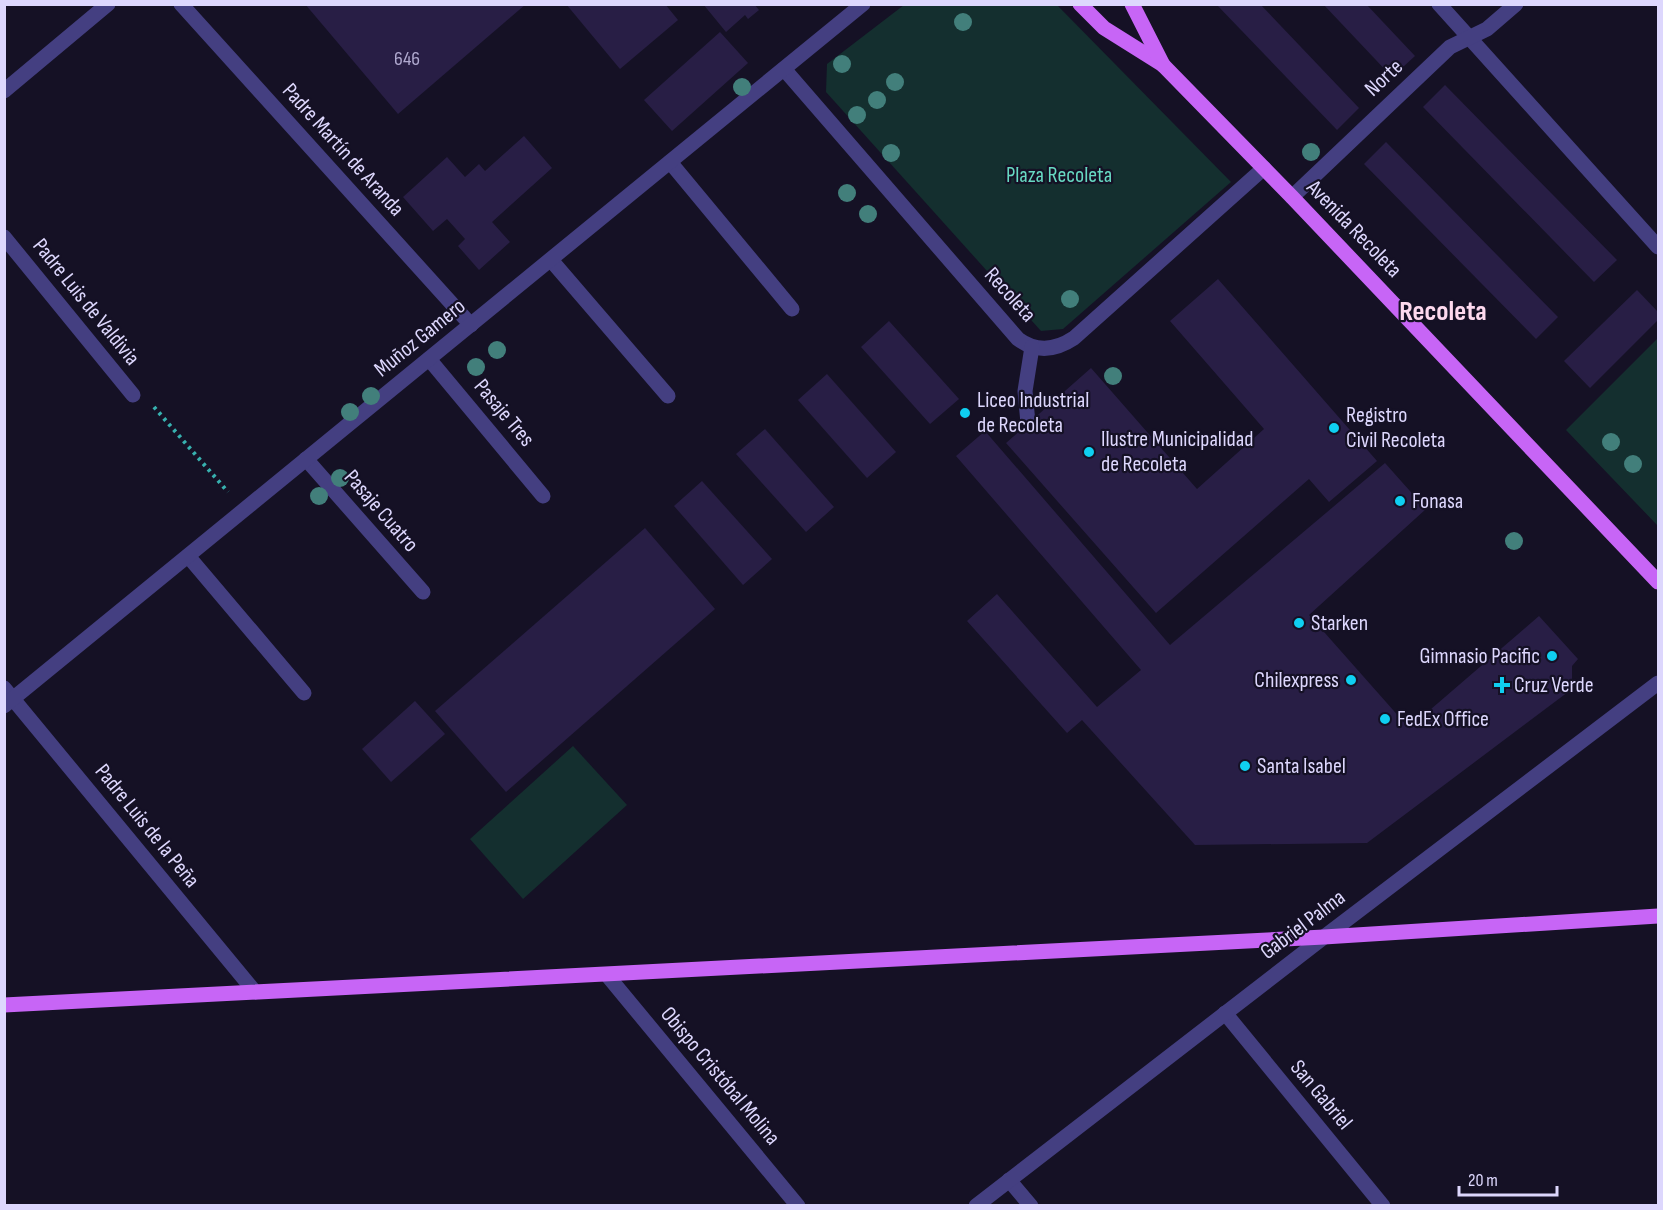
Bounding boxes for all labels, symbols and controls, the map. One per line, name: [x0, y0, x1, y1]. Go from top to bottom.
house number: 646: [394, 47, 420, 71]
street label: Norte: [1359, 54, 1409, 102]
street label: Padre Martín de Aranda: [276, 78, 410, 222]
park label: Plaza Recoleta: [1006, 162, 1112, 189]
street label: Avenida Recoleta: [1300, 174, 1407, 284]
street label: Padre Luis de Valdivia: [27, 233, 145, 371]
street label: Recoleta: [978, 262, 1042, 328]
street label: Muñoz Gamero: [369, 293, 471, 383]
district label: Recoleta: [1399, 295, 1487, 328]
street label: Pasaje Tres: [468, 374, 540, 452]
place label: Liceo Industrial de Recoleta: [977, 387, 1089, 439]
place label: Registro Civil Recoleta: [1346, 402, 1445, 454]
marker: Liceo Industrial de Recoleta: [958, 406, 972, 420]
marker: Registro Civil Recoleta: [1327, 421, 1341, 435]
place label: Ilustre Municipalidad de Recoleta: [1101, 426, 1253, 478]
marker: Ilustre Municipalidad de Recoleta: [1082, 445, 1096, 459]
street label: Pasaje Cuatro: [338, 464, 424, 558]
place label: Fonasa: [1412, 488, 1463, 515]
marker: Fonasa: [1393, 494, 1407, 508]
place label: Starken: [1311, 610, 1368, 637]
marker: Starken: [1292, 616, 1306, 630]
place label: Gimnasio Pacific: [1419, 643, 1540, 670]
marker: Gimnasio Pacific: [1545, 649, 1559, 663]
place label: Chilexpress: [1254, 667, 1339, 694]
place label: Cruz Verde: [1514, 672, 1594, 699]
marker: Chilexpress: [1344, 673, 1358, 687]
marker: Cruz Verde: [1495, 678, 1509, 692]
place label: FedEx Office: [1397, 706, 1489, 733]
marker: FedEx Office: [1378, 712, 1392, 726]
place label: Santa Isabel: [1257, 753, 1346, 780]
street label: Padre Luis de la Peña: [89, 759, 205, 893]
marker: Santa Isabel: [1238, 759, 1252, 773]
street label: Gabriel Palma: [1255, 884, 1351, 966]
street label: Obispo Cristóbal Molina: [654, 1001, 786, 1151]
street label: San Gabriel: [1284, 1055, 1358, 1135]
scale bar: [1459, 1159, 1556, 1197]
text: 20 m: [1468, 1170, 1498, 1191]

